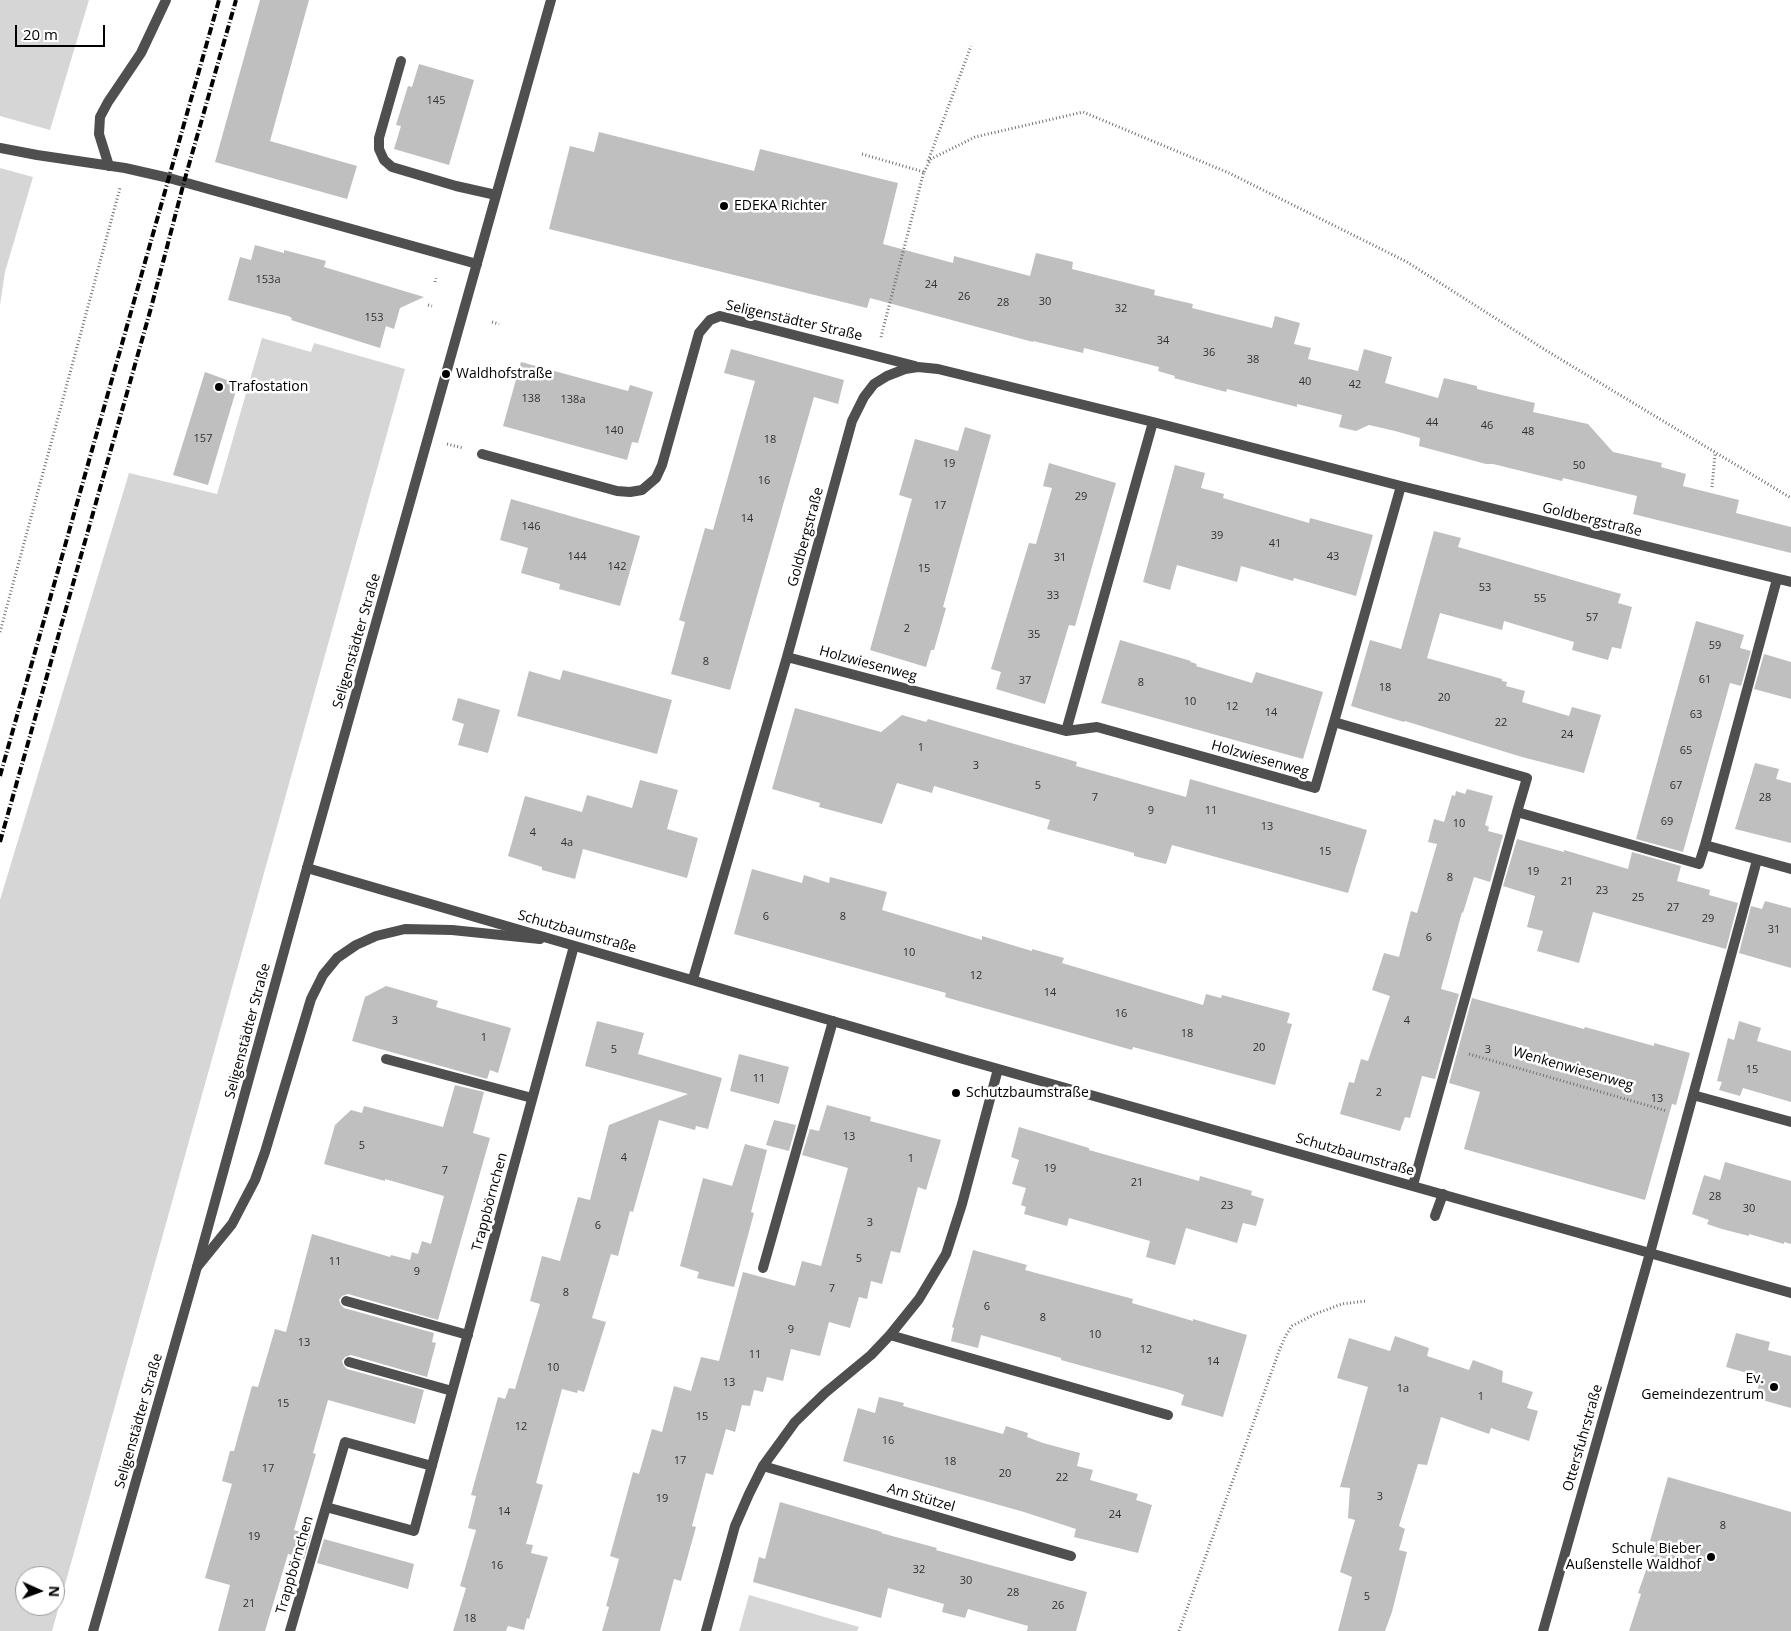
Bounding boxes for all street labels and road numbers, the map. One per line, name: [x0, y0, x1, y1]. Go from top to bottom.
street label: Seligenstädter Straße: [724, 297, 864, 345]
street label: Goldbergstraße: [785, 485, 827, 589]
street label: Goldbergstraße: [1540, 499, 1644, 541]
street label: Seligenstädter Straße: [330, 572, 384, 710]
street label: Holzwiesenweg: [817, 643, 919, 685]
street label: Holzwiesenweg: [1209, 737, 1311, 781]
street label: Schutzbaumstraße: [516, 907, 638, 957]
street label: Seligenstädter Straße: [222, 961, 274, 1101]
street label: Wenkenwiesenweg: [1511, 1044, 1635, 1094]
street label: Schutzbaumstraße: [1294, 1130, 1416, 1180]
street label: Trappbörnchen: [469, 1151, 511, 1253]
street label: Seligenstädter Straße: [112, 1352, 166, 1490]
street label: Ottersfuhrstraße: [1560, 1383, 1606, 1493]
street label: Am Stützel: [885, 1480, 957, 1516]
street label: Trappbörnchen: [273, 1514, 317, 1616]

